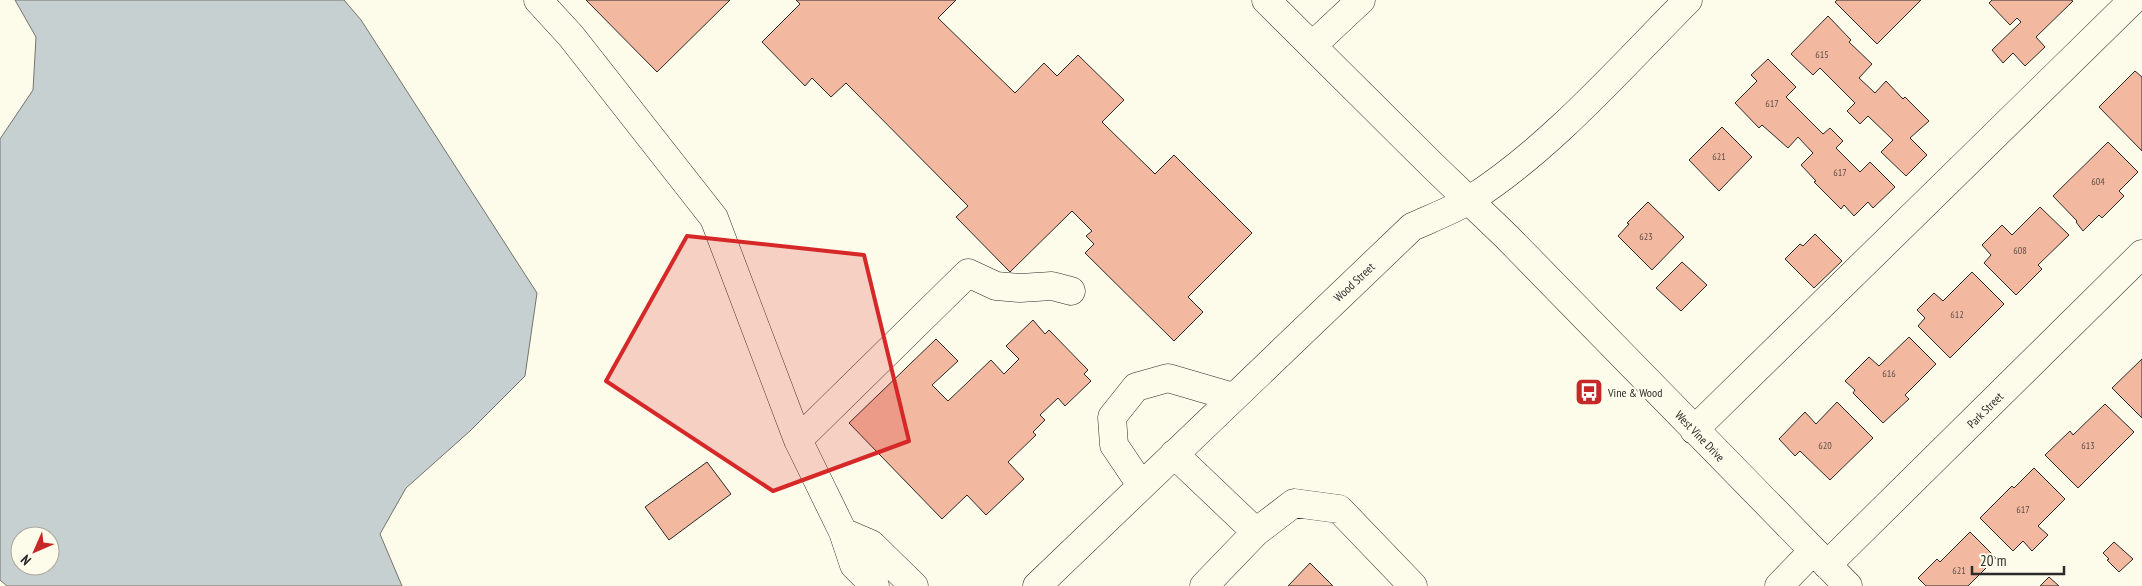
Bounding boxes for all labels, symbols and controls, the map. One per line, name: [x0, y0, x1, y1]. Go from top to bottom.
house number: 615: [1815, 48, 1829, 61]
house number: 617: [1765, 97, 1779, 110]
house number: 621: [1712, 150, 1726, 163]
house number: 617: [1833, 166, 1847, 179]
house number: 604: [2091, 175, 2105, 188]
house number: 623: [1639, 230, 1653, 243]
house number: 608: [2013, 244, 2027, 257]
street label: Wood Street: [1330, 259, 1378, 305]
house number: 612: [1950, 308, 1964, 321]
house number: 616: [1882, 367, 1896, 380]
bus stop icon: Vine & Wood: [1574, 377, 1604, 407]
place label: Vine & Wood: [1607, 385, 1662, 400]
street label: Park Street: [1964, 388, 2007, 431]
street label: West Vine Drive: [1672, 407, 1728, 465]
house number: 620: [1818, 439, 1832, 452]
house number: 613: [2081, 439, 2095, 452]
house number: 617: [2016, 503, 2030, 516]
north arrow: [10, 526, 60, 576]
scale bar: [1972, 544, 2064, 576]
text: N: [17, 551, 35, 569]
text: 20 m: [1980, 551, 2006, 570]
house number: 621: [1952, 564, 1966, 577]

